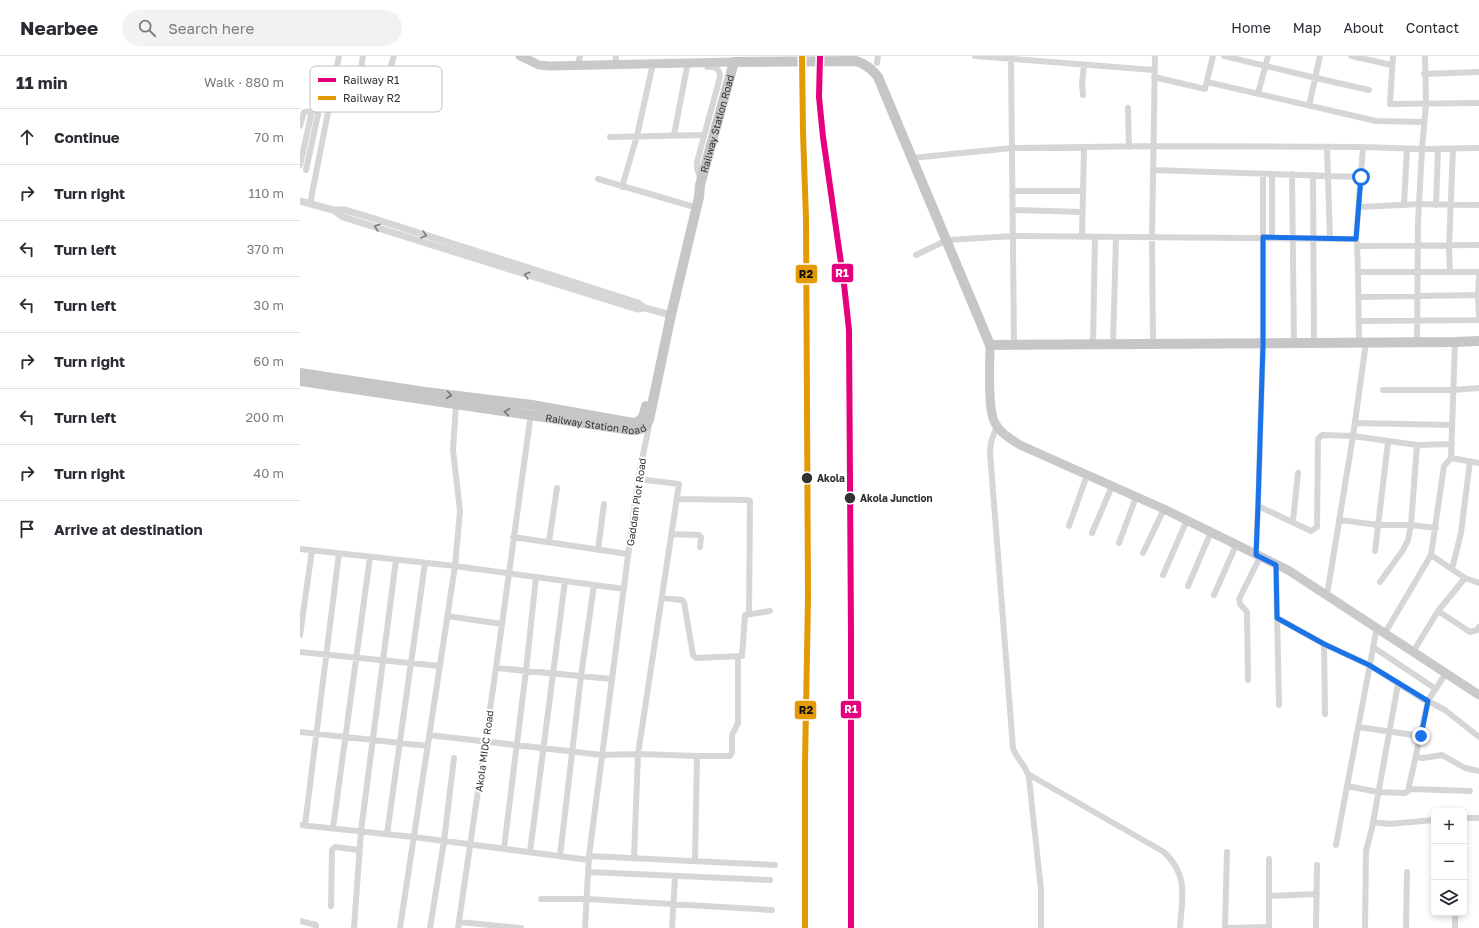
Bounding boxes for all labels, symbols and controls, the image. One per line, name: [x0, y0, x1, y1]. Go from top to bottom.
search box: [122, 10, 402, 46]
text: Nearbee: [20, 16, 98, 39]
icon: search: [136, 17, 158, 39]
text: Search here: [168, 19, 254, 37]
text: Home: [1231, 19, 1271, 36]
text: Map: [1293, 19, 1321, 36]
text: About: [1343, 19, 1384, 36]
text: Contact: [1406, 19, 1459, 36]
legend: [310, 66, 442, 112]
text: 11 min: [16, 72, 68, 93]
text: Railway R1: [343, 73, 399, 86]
street label: Railway Station Road: [698, 73, 736, 174]
text: Walk · 880 m: [204, 74, 284, 90]
text: Railway R2: [343, 91, 400, 104]
icon: ahead: [16, 126, 38, 148]
text: Continue: [54, 128, 120, 146]
text: 70 m: [254, 129, 284, 145]
route start: [1352, 168, 1370, 186]
icon: right: [16, 182, 38, 204]
text: Turn right: [54, 184, 125, 202]
text: 110 m: [249, 185, 284, 201]
one-way arrow: [374, 223, 381, 232]
one-way arrow: [420, 230, 427, 238]
icon: left: [16, 238, 38, 260]
text: Turn left: [54, 240, 116, 258]
text: 370 m: [247, 241, 284, 257]
line badge: R1: [831, 263, 854, 283]
line badge: R2: [795, 264, 818, 284]
text: R1: [835, 266, 849, 279]
text: R2: [799, 267, 813, 280]
one-way arrow: [524, 271, 531, 280]
icon: left: [16, 294, 38, 316]
text: Turn left: [54, 296, 116, 314]
text: 30 m: [254, 297, 284, 313]
icon: right: [16, 350, 38, 372]
text: Turn right: [54, 352, 125, 370]
text: 60 m: [253, 353, 284, 369]
one-way arrow: [446, 390, 452, 399]
icon: left: [16, 406, 38, 428]
text: Turn left: [54, 408, 116, 426]
one-way arrow: [504, 408, 510, 417]
text: 200 m: [246, 409, 284, 425]
street label: Railway Station Road: [545, 411, 648, 436]
street label: Gaddam Plot Road: [624, 457, 648, 547]
icon: right: [16, 462, 38, 484]
text: Turn right: [54, 464, 125, 482]
text: 40 m: [253, 465, 284, 481]
marker: Akola: [800, 471, 814, 485]
place label: Akola: [817, 472, 845, 484]
marker: Akola Junction: [843, 491, 857, 505]
place label: Akola Junction: [860, 492, 933, 504]
icon: arrive: [16, 518, 38, 540]
text: Arrive at destination: [54, 520, 203, 538]
line badge: R2: [794, 700, 817, 720]
line badge: R1: [840, 700, 862, 719]
text: R1: [844, 702, 858, 715]
text: R2: [799, 703, 813, 716]
street label: Akola MIDC Road: [472, 710, 496, 792]
route end: [1412, 727, 1430, 745]
map controls: [1431, 808, 1467, 916]
button: +: [1431, 808, 1467, 844]
button: −: [1431, 844, 1467, 880]
button: layers: [1431, 880, 1467, 916]

